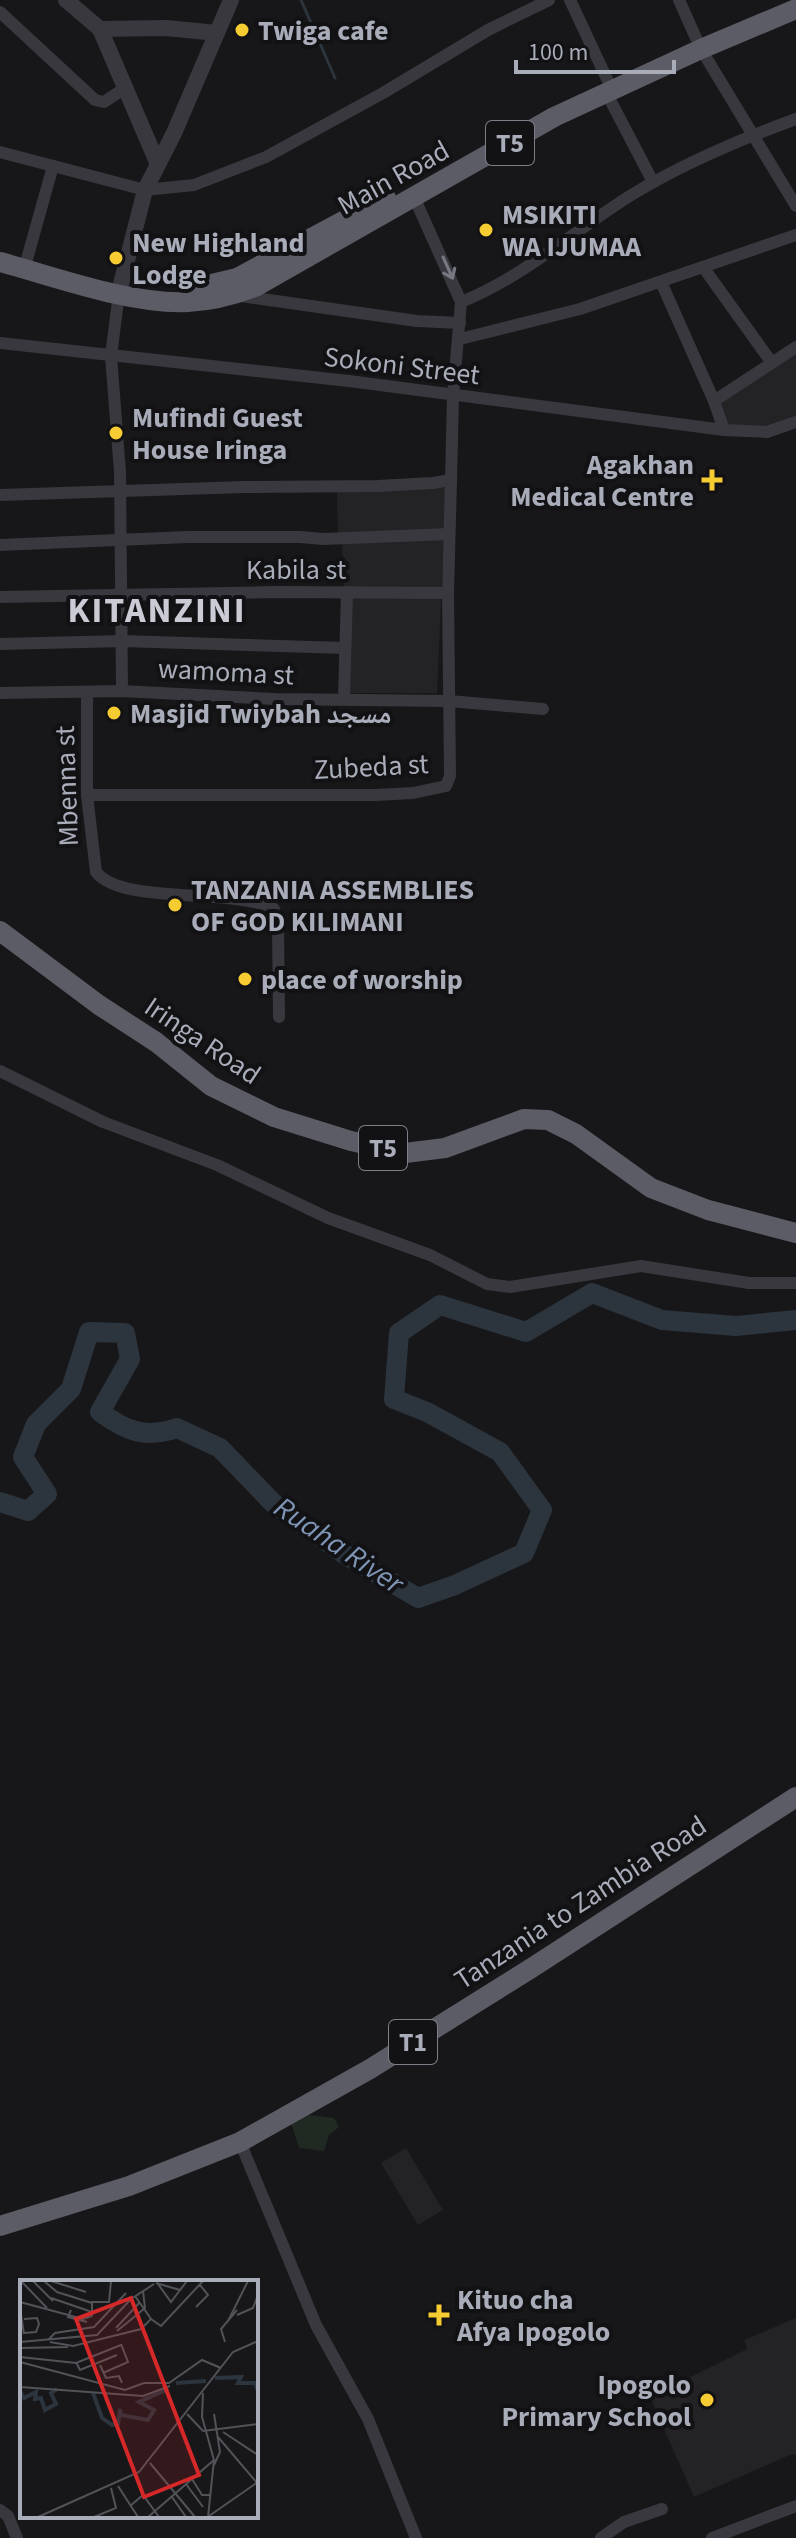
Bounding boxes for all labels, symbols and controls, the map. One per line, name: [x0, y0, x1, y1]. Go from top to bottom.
place label: Twiga cafe: [258, 11, 389, 51]
marker: Twiga cafe: [233, 21, 251, 39]
scale bar: [516, 24, 674, 74]
text: 100 m: [528, 35, 588, 70]
road number: T5: [486, 121, 534, 165]
street label: Main Road: [330, 131, 457, 225]
place label: MSIKITI WA IJUMAA: [502, 195, 642, 267]
marker: MSIKITI WA IJUMAA: [477, 221, 495, 239]
place label: New Highland Lodge: [132, 223, 305, 295]
marker: New Highland Lodge: [107, 249, 125, 267]
one-way arrow: [441, 255, 456, 279]
street label: Sokoni Street: [322, 337, 483, 395]
place label: Mufindi Guest House Iringa: [132, 398, 303, 470]
marker: Mufindi Guest House Iringa: [107, 424, 125, 442]
place label: Agakhan Medical Centre: [510, 445, 694, 517]
marker: Agakhan Medical Centre: [701, 469, 723, 491]
street label: Kabila st: [246, 550, 347, 590]
district label: KITANZINI: [67, 585, 247, 636]
street label: wamoma st: [157, 648, 295, 696]
place label: Masjid Twiybah مسجد: [130, 694, 391, 734]
marker: Masjid Twiybah مسجد: [105, 704, 123, 722]
street label: Mbenna st: [45, 724, 89, 847]
street label: Zubeda st: [313, 744, 430, 790]
place label: TANZANIA ASSEMBLIES OF GOD KILIMANI: [191, 870, 474, 942]
marker: TANZANIA ASSEMBLIES OF GOD KILIMANI: [166, 896, 184, 914]
place label: place of worship: [261, 960, 463, 1000]
marker: place of worship: [236, 970, 254, 988]
street label: Iringa Road: [136, 987, 269, 1095]
road number: T5: [359, 1126, 407, 1170]
water label: Ruaha River: [265, 1486, 413, 1606]
street label: Tanzania to Zambia Road: [446, 1806, 715, 2000]
road number: T1: [389, 2020, 437, 2064]
inset map: [20, 2280, 258, 2518]
place label: Kituo cha Afya Ipogolo: [456, 2280, 610, 2352]
marker: Kituo cha Afya Ipogolo: [428, 2304, 450, 2326]
place label: Ipogolo Primary School: [501, 2365, 691, 2437]
marker: Ipogolo Primary School: [698, 2391, 716, 2409]

